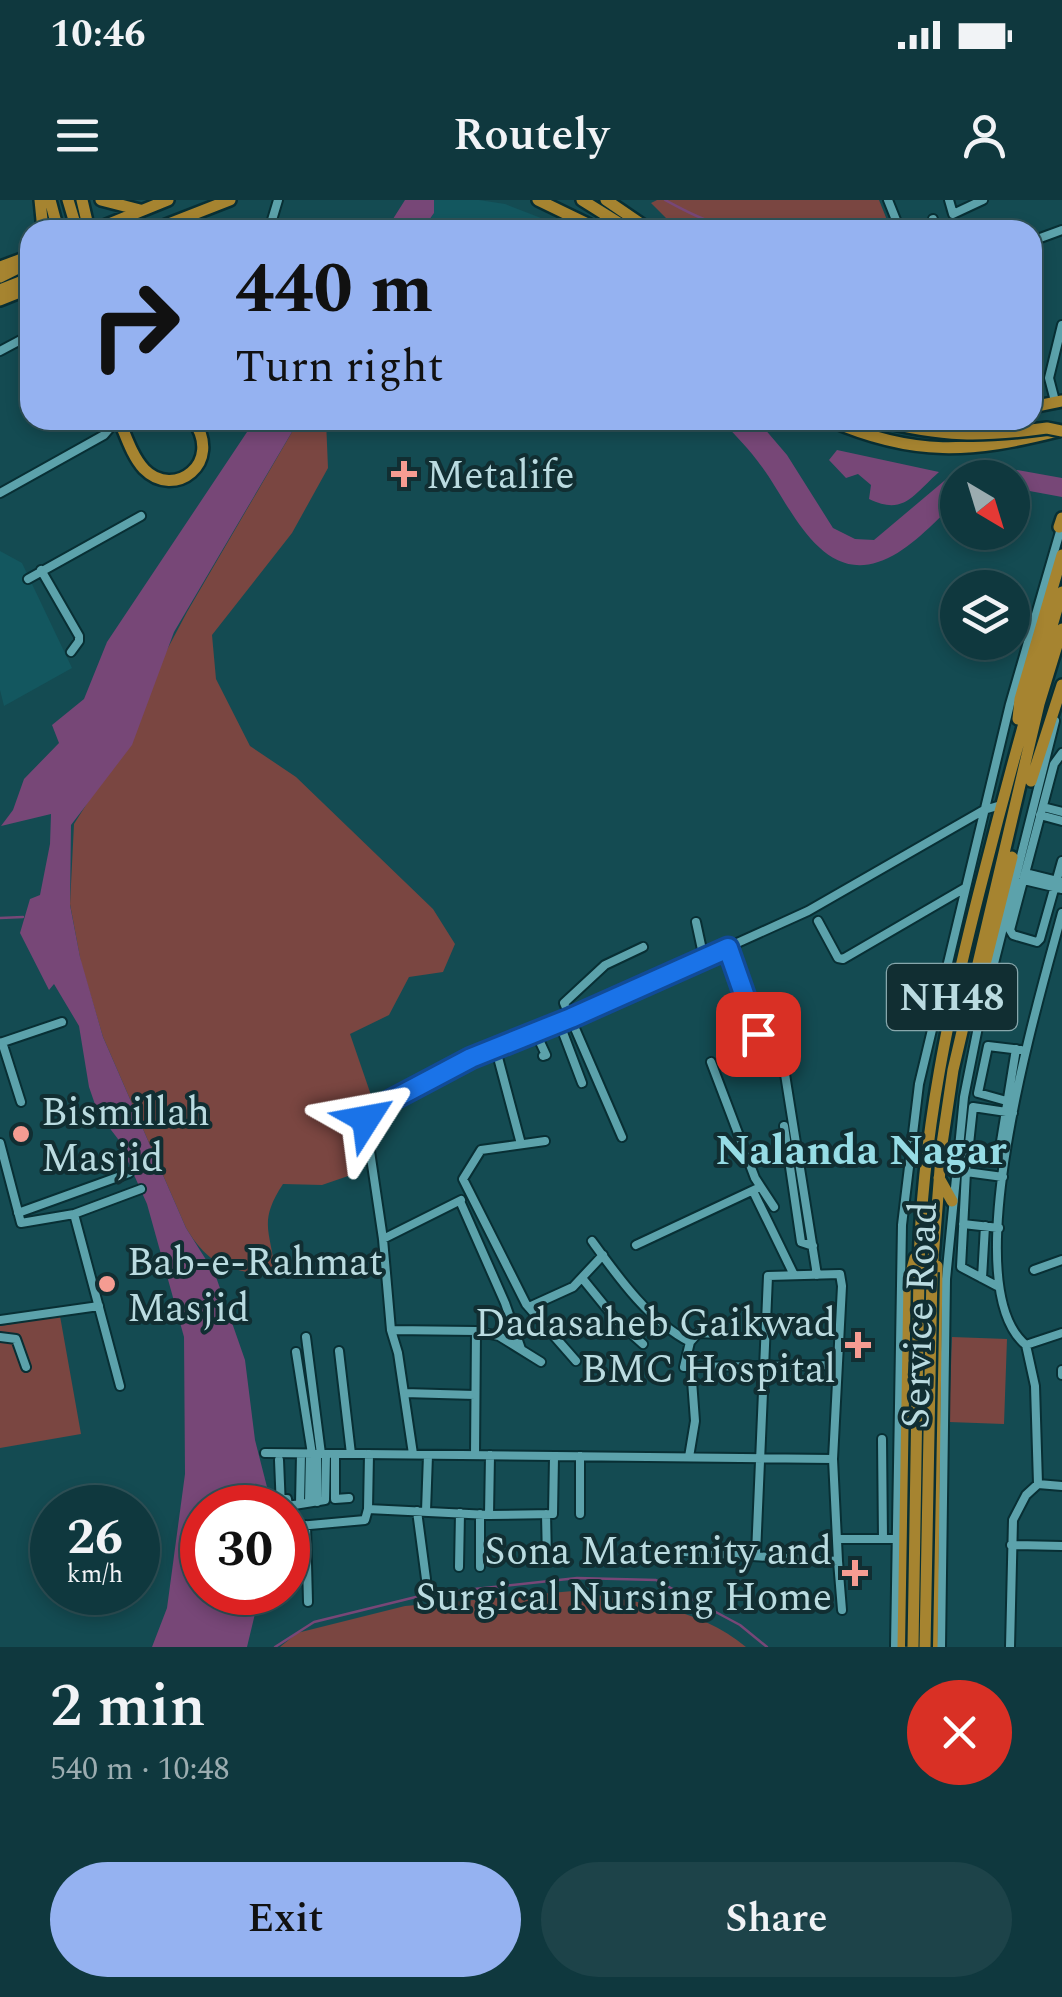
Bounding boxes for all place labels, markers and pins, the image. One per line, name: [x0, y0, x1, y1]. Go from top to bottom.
place label: Metalife: [426, 446, 575, 507]
marker: Metalife: [391, 461, 417, 487]
pin: [716, 992, 801, 1077]
place label: Bismillah Masjid: [41, 1083, 210, 1190]
marker: Bismillah Masjid: [10, 1123, 32, 1145]
place label: Bab-e-Rahmat Masjid: [127, 1233, 383, 1340]
marker: Bab-e-Rahmat Masjid: [96, 1273, 118, 1295]
place label: Dadasaheb Gaikwad BMC Hospital: [475, 1294, 836, 1401]
marker: Dadasaheb Gaikwad BMC Hospital: [845, 1332, 871, 1358]
place label: Sona Maternity and Surgical Nursing Home: [415, 1522, 832, 1629]
marker: Sona Maternity and Surgical Nursing Home: [842, 1560, 868, 1586]

